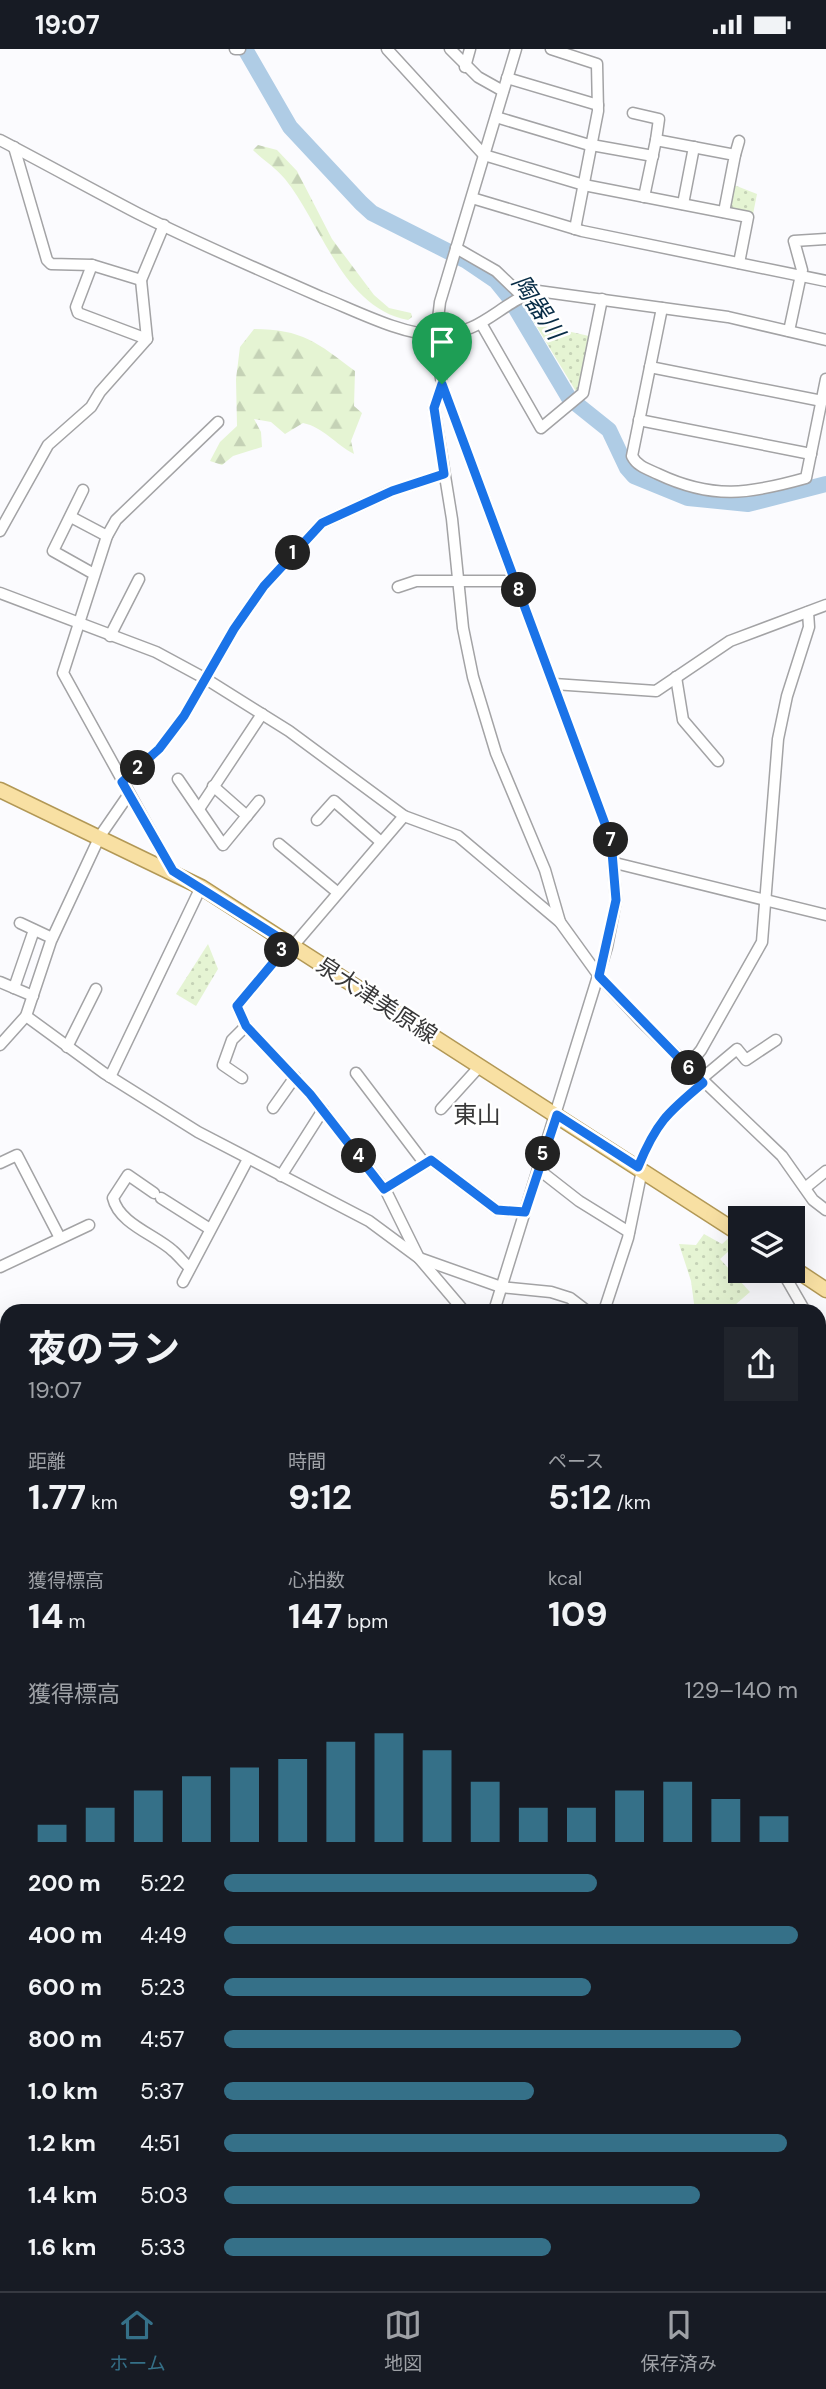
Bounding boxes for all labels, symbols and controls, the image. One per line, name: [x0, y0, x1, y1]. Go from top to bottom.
text: 19:07: [35, 8, 100, 42]
water label: 陶器川: [505, 268, 573, 348]
pin: [412, 312, 472, 384]
icon: arrive: [423, 323, 461, 361]
pin: 1: [276, 535, 310, 571]
text: 1: [289, 540, 296, 565]
pin: 8: [502, 573, 536, 607]
text: 8: [512, 577, 525, 602]
pin: 2: [120, 751, 156, 785]
text: 2: [132, 755, 143, 780]
pin: 7: [594, 823, 628, 857]
text: 7: [605, 827, 616, 852]
pin: 3: [264, 933, 300, 967]
text: 3: [276, 937, 287, 962]
street label: 泉大津美原線: [311, 950, 443, 1050]
pin: 6: [672, 1051, 706, 1085]
text: 6: [682, 1055, 695, 1080]
district label: 東山: [453, 1099, 501, 1130]
pin: 5: [526, 1137, 560, 1171]
pin: 4: [342, 1139, 376, 1173]
text: 5: [537, 1141, 548, 1166]
text: 4: [352, 1143, 365, 1168]
map controls: [728, 1206, 805, 1283]
button: layers: [728, 1206, 805, 1283]
text: 夜のラン: [28, 1324, 180, 1374]
button: share: [724, 1327, 798, 1401]
text: 19:07: [28, 1375, 82, 1405]
text: 距離: [28, 1449, 66, 1474]
text: 時間: [288, 1449, 326, 1474]
text: ペース: [548, 1449, 604, 1474]
text: 1.77: [28, 1474, 86, 1520]
text: 9:12: [288, 1474, 352, 1520]
text: 5:12: [548, 1474, 612, 1520]
text: km: [86, 1490, 118, 1515]
text: /km: [612, 1490, 651, 1515]
text: kcal: [548, 1566, 582, 1591]
text: 獲得標高: [28, 1568, 104, 1593]
text: 心拍数: [288, 1568, 345, 1593]
text: 109: [548, 1591, 608, 1637]
text: 14: [28, 1593, 64, 1639]
text: 147: [288, 1593, 342, 1639]
text: m: [64, 1609, 85, 1634]
text: bpm: [342, 1609, 388, 1634]
text: 129–140 m: [684, 1675, 798, 1705]
text: 獲得標高: [28, 1679, 120, 1709]
text: 200 m: [28, 1868, 101, 1898]
text: 5:22: [140, 1868, 185, 1898]
text: 400 m: [28, 1920, 102, 1950]
text: 4:49: [140, 1920, 187, 1950]
text: 600 m: [28, 1972, 102, 2002]
text: 5:23: [140, 1972, 186, 2002]
text: 800 m: [28, 2024, 102, 2054]
text: 4:57: [140, 2024, 185, 2054]
text: 1.0 km: [28, 2076, 98, 2106]
text: 5:37: [140, 2076, 184, 2106]
text: 1.2 km: [28, 2128, 96, 2158]
text: 4:51: [140, 2128, 180, 2158]
text: 1.4 km: [28, 2180, 97, 2210]
text: 5:03: [140, 2180, 188, 2210]
text: 1.6 km: [28, 2232, 96, 2262]
text: 5:33: [140, 2232, 186, 2262]
tab: ホーム: [109, 2306, 166, 2376]
tab: 地図: [384, 2306, 422, 2376]
tab: 保存済み: [641, 2306, 717, 2376]

